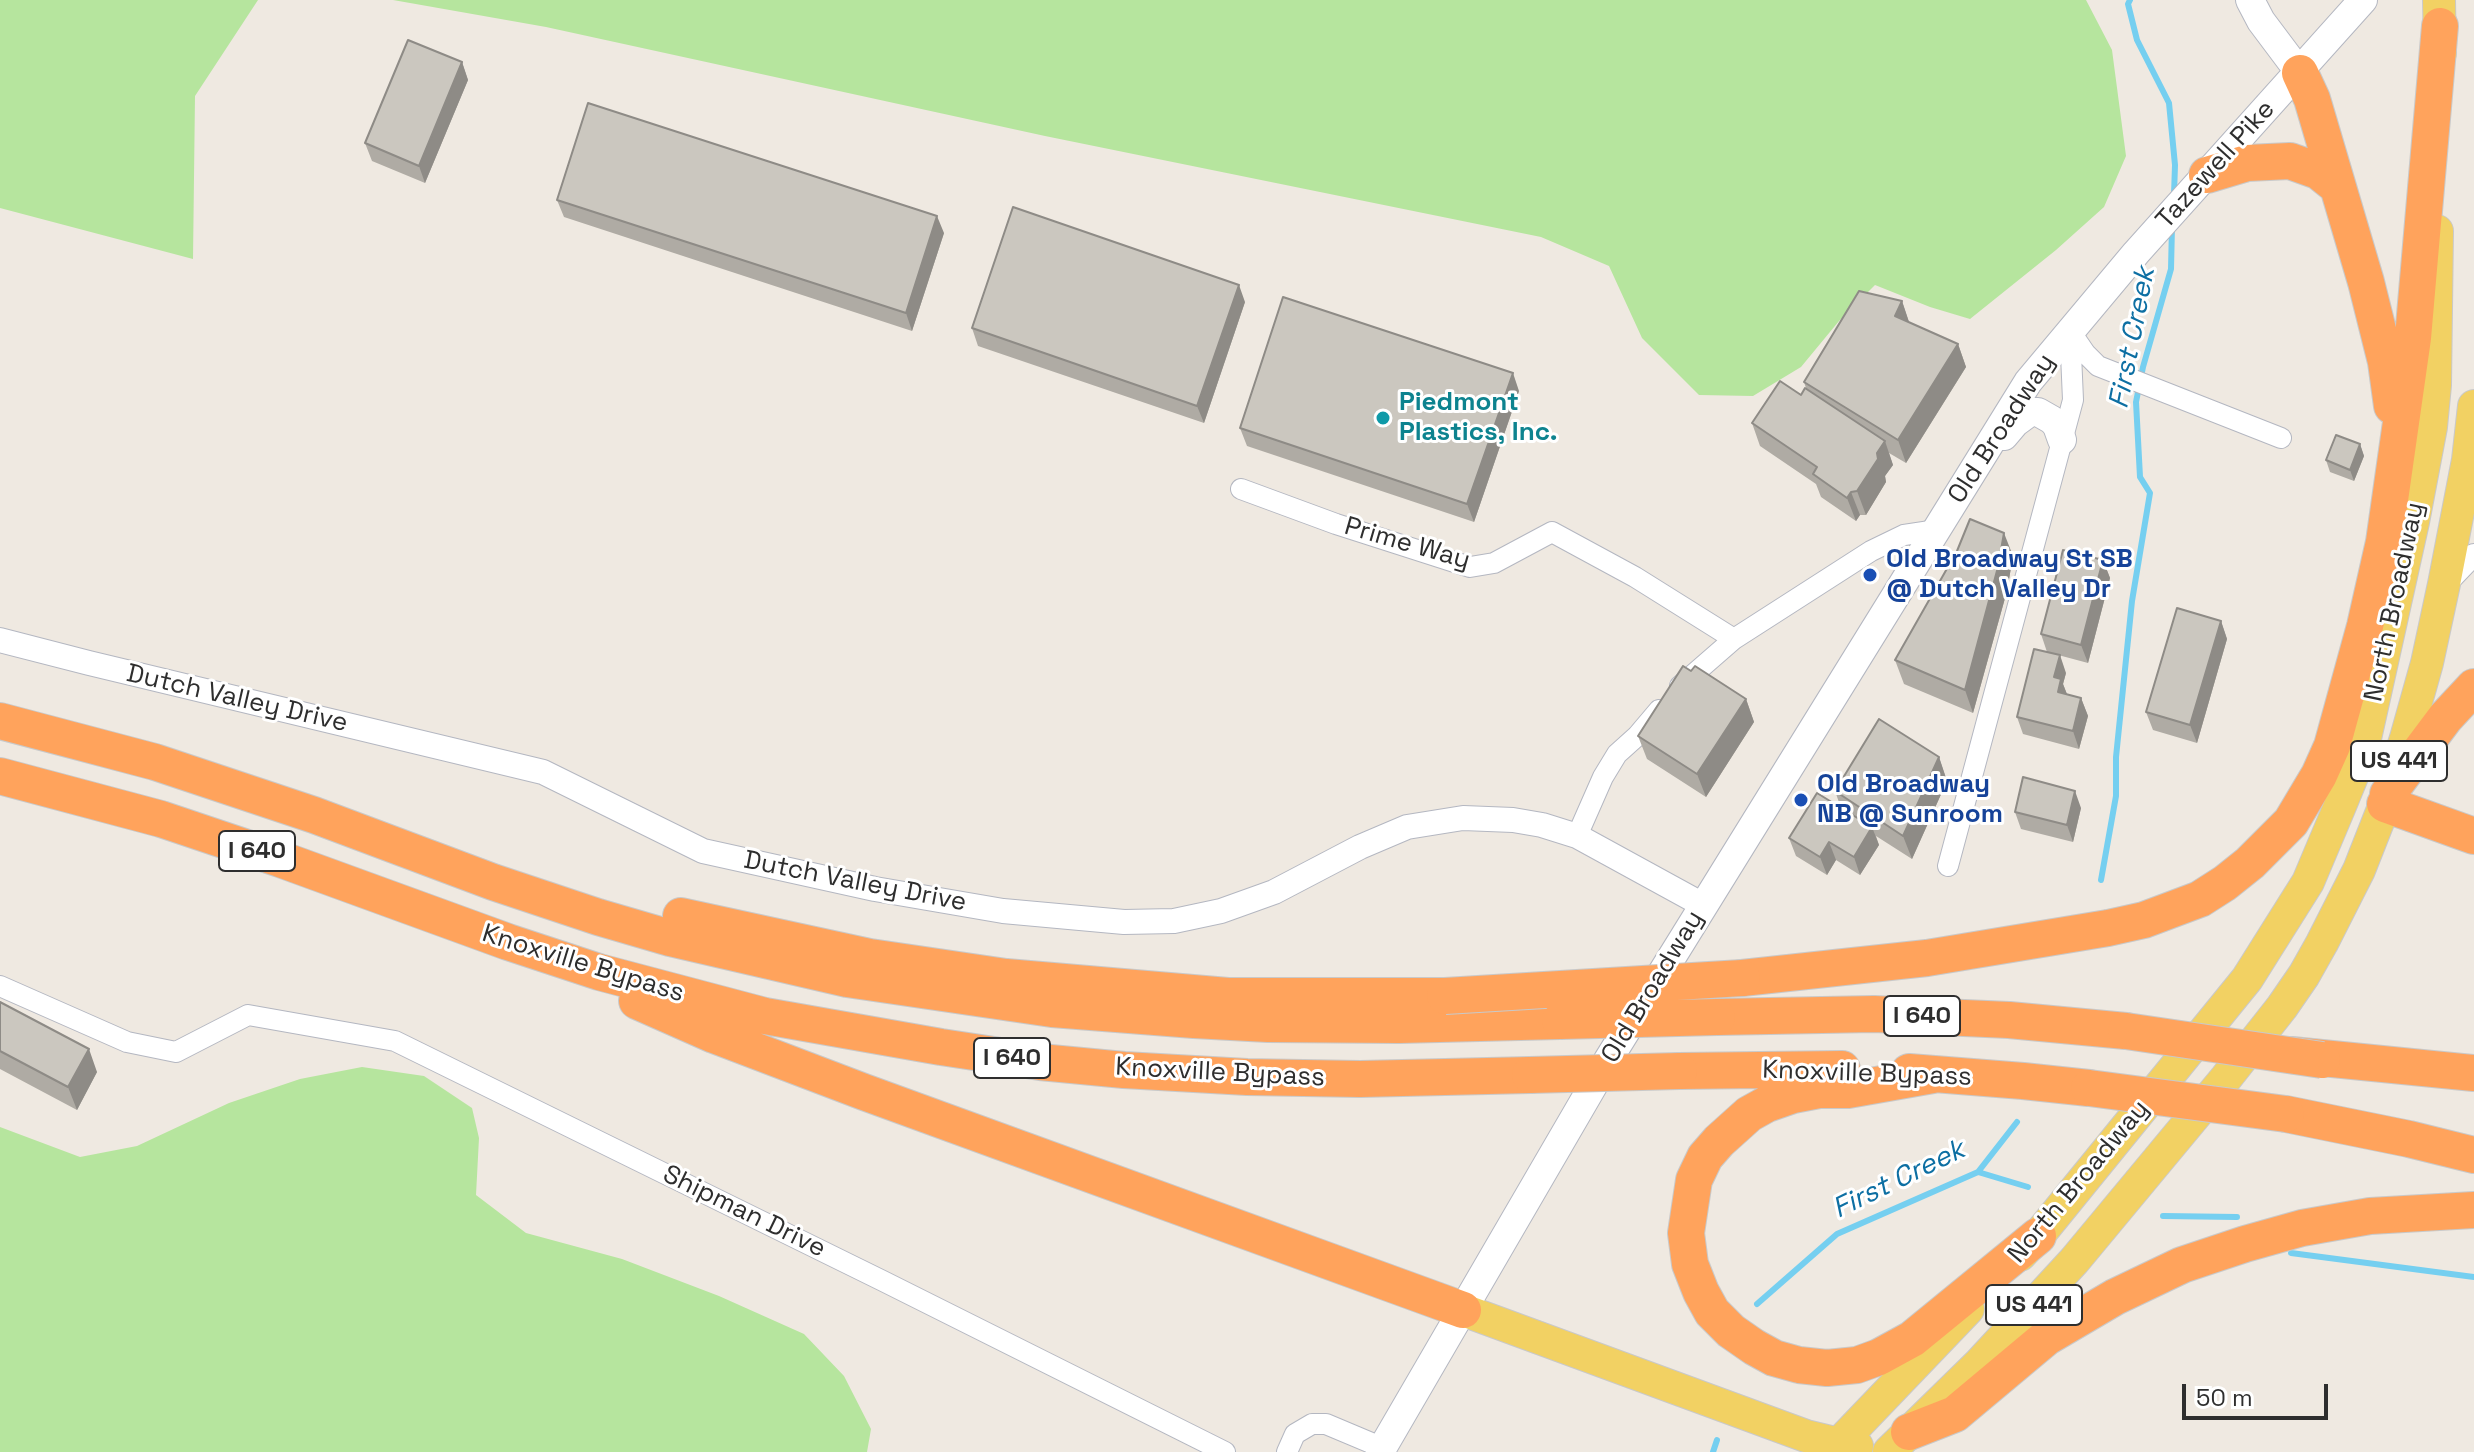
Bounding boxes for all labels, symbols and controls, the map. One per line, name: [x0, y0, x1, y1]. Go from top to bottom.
street label: Tazewell Pike: [2150, 94, 2282, 236]
water label: First Creek: [2103, 265, 2163, 411]
street label: Old Broadway: [1942, 348, 2062, 510]
place label: Piedmont Plastics, Inc.: [1399, 387, 1557, 448]
marker: Piedmont Plastics, Inc.: [1374, 409, 1392, 427]
street label: North Broadway: [2359, 500, 2431, 704]
street label: Prime Way: [1341, 511, 1473, 577]
place label: Old Broadway St SB @ Dutch Valley Dr: [1886, 544, 2133, 606]
marker: Old Broadway St SB @ Dutch Valley Dr: [1861, 566, 1879, 584]
street label: Dutch Valley Drive: [123, 658, 351, 740]
road number: US 441: [2351, 741, 2447, 781]
place label: Old Broadway NB @ Sunroom: [1817, 769, 2003, 830]
marker: Old Broadway NB @ Sunroom: [1792, 791, 1810, 809]
road number: I 640: [219, 831, 295, 871]
street label: Dutch Valley Drive: [741, 845, 969, 919]
street label: Old Broadway: [1595, 905, 1711, 1069]
street label: Knoxville Bypass: [478, 918, 688, 1010]
road number: I 640: [1884, 996, 1960, 1036]
road number: I 640: [974, 1038, 1050, 1078]
street label: Knoxville Bypass: [1114, 1052, 1326, 1094]
street label: Knoxville Bypass: [1762, 1055, 1972, 1093]
street label: North Broadway: [2002, 1094, 2156, 1270]
water label: First Creek: [1827, 1134, 1971, 1226]
street label: Shipman Drive: [658, 1159, 830, 1265]
road number: US 441: [1986, 1285, 2082, 1325]
scale bar: [2186, 1368, 2332, 1418]
text: 50 m: [2196, 1382, 2253, 1413]

